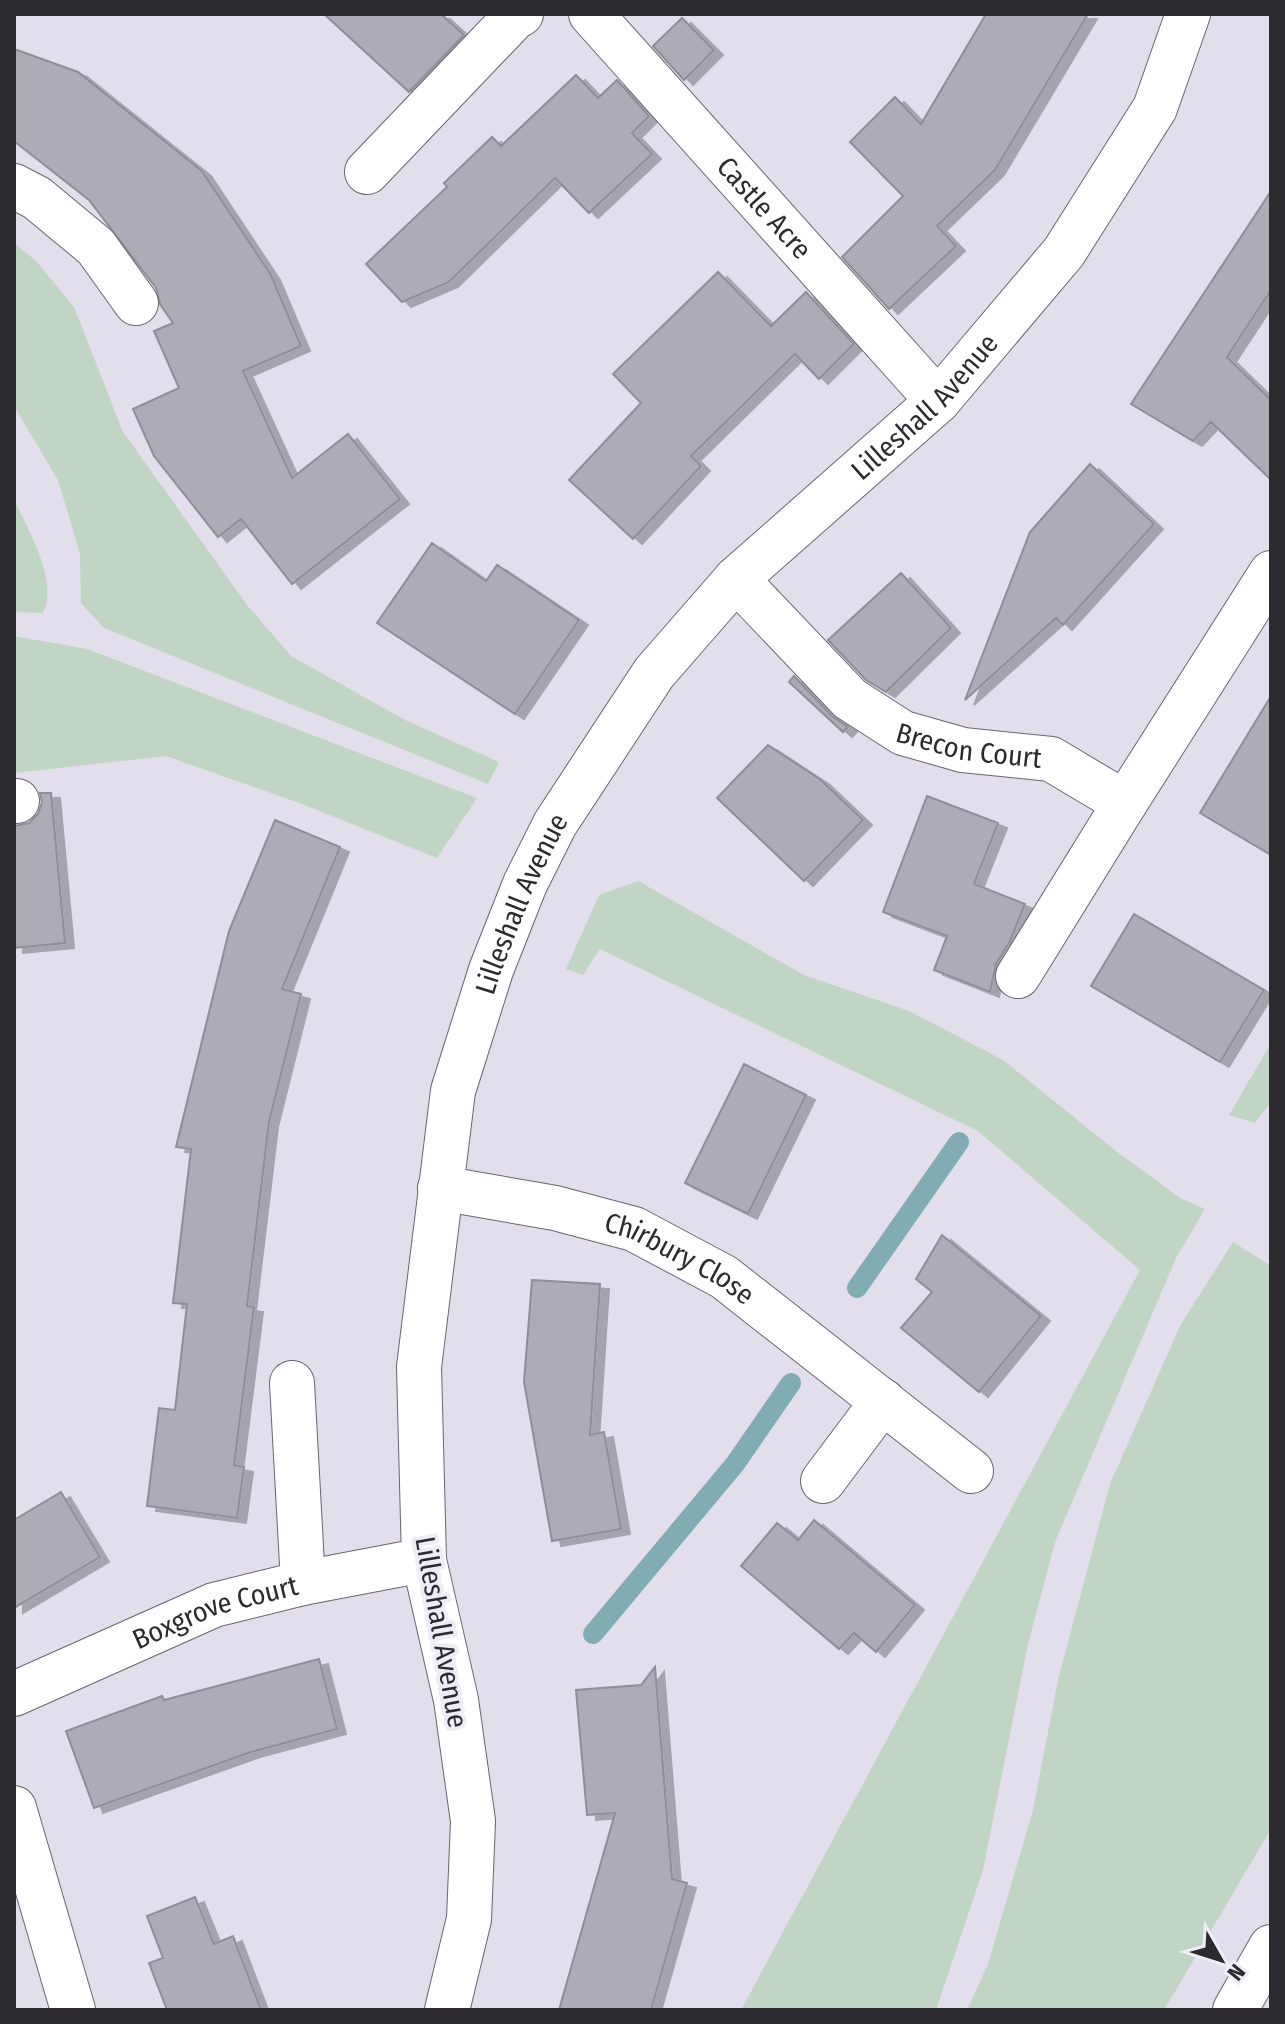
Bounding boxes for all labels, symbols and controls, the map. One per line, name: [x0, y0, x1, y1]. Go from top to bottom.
street label: Castle Acre: [710, 150, 818, 266]
street label: Lilleshall Avenue: [845, 327, 1005, 487]
street label: Brecon Court: [892, 716, 1044, 775]
street label: Lilleshall Avenue: [468, 807, 575, 998]
street label: Chirbury Close: [601, 1206, 761, 1312]
street label: Lilleshall Avenue: [408, 1534, 475, 1730]
street label: Boxgrove Court: [127, 1569, 302, 1656]
north arrow: [1181, 1920, 1261, 2000]
text: N: [1222, 1959, 1251, 1986]

